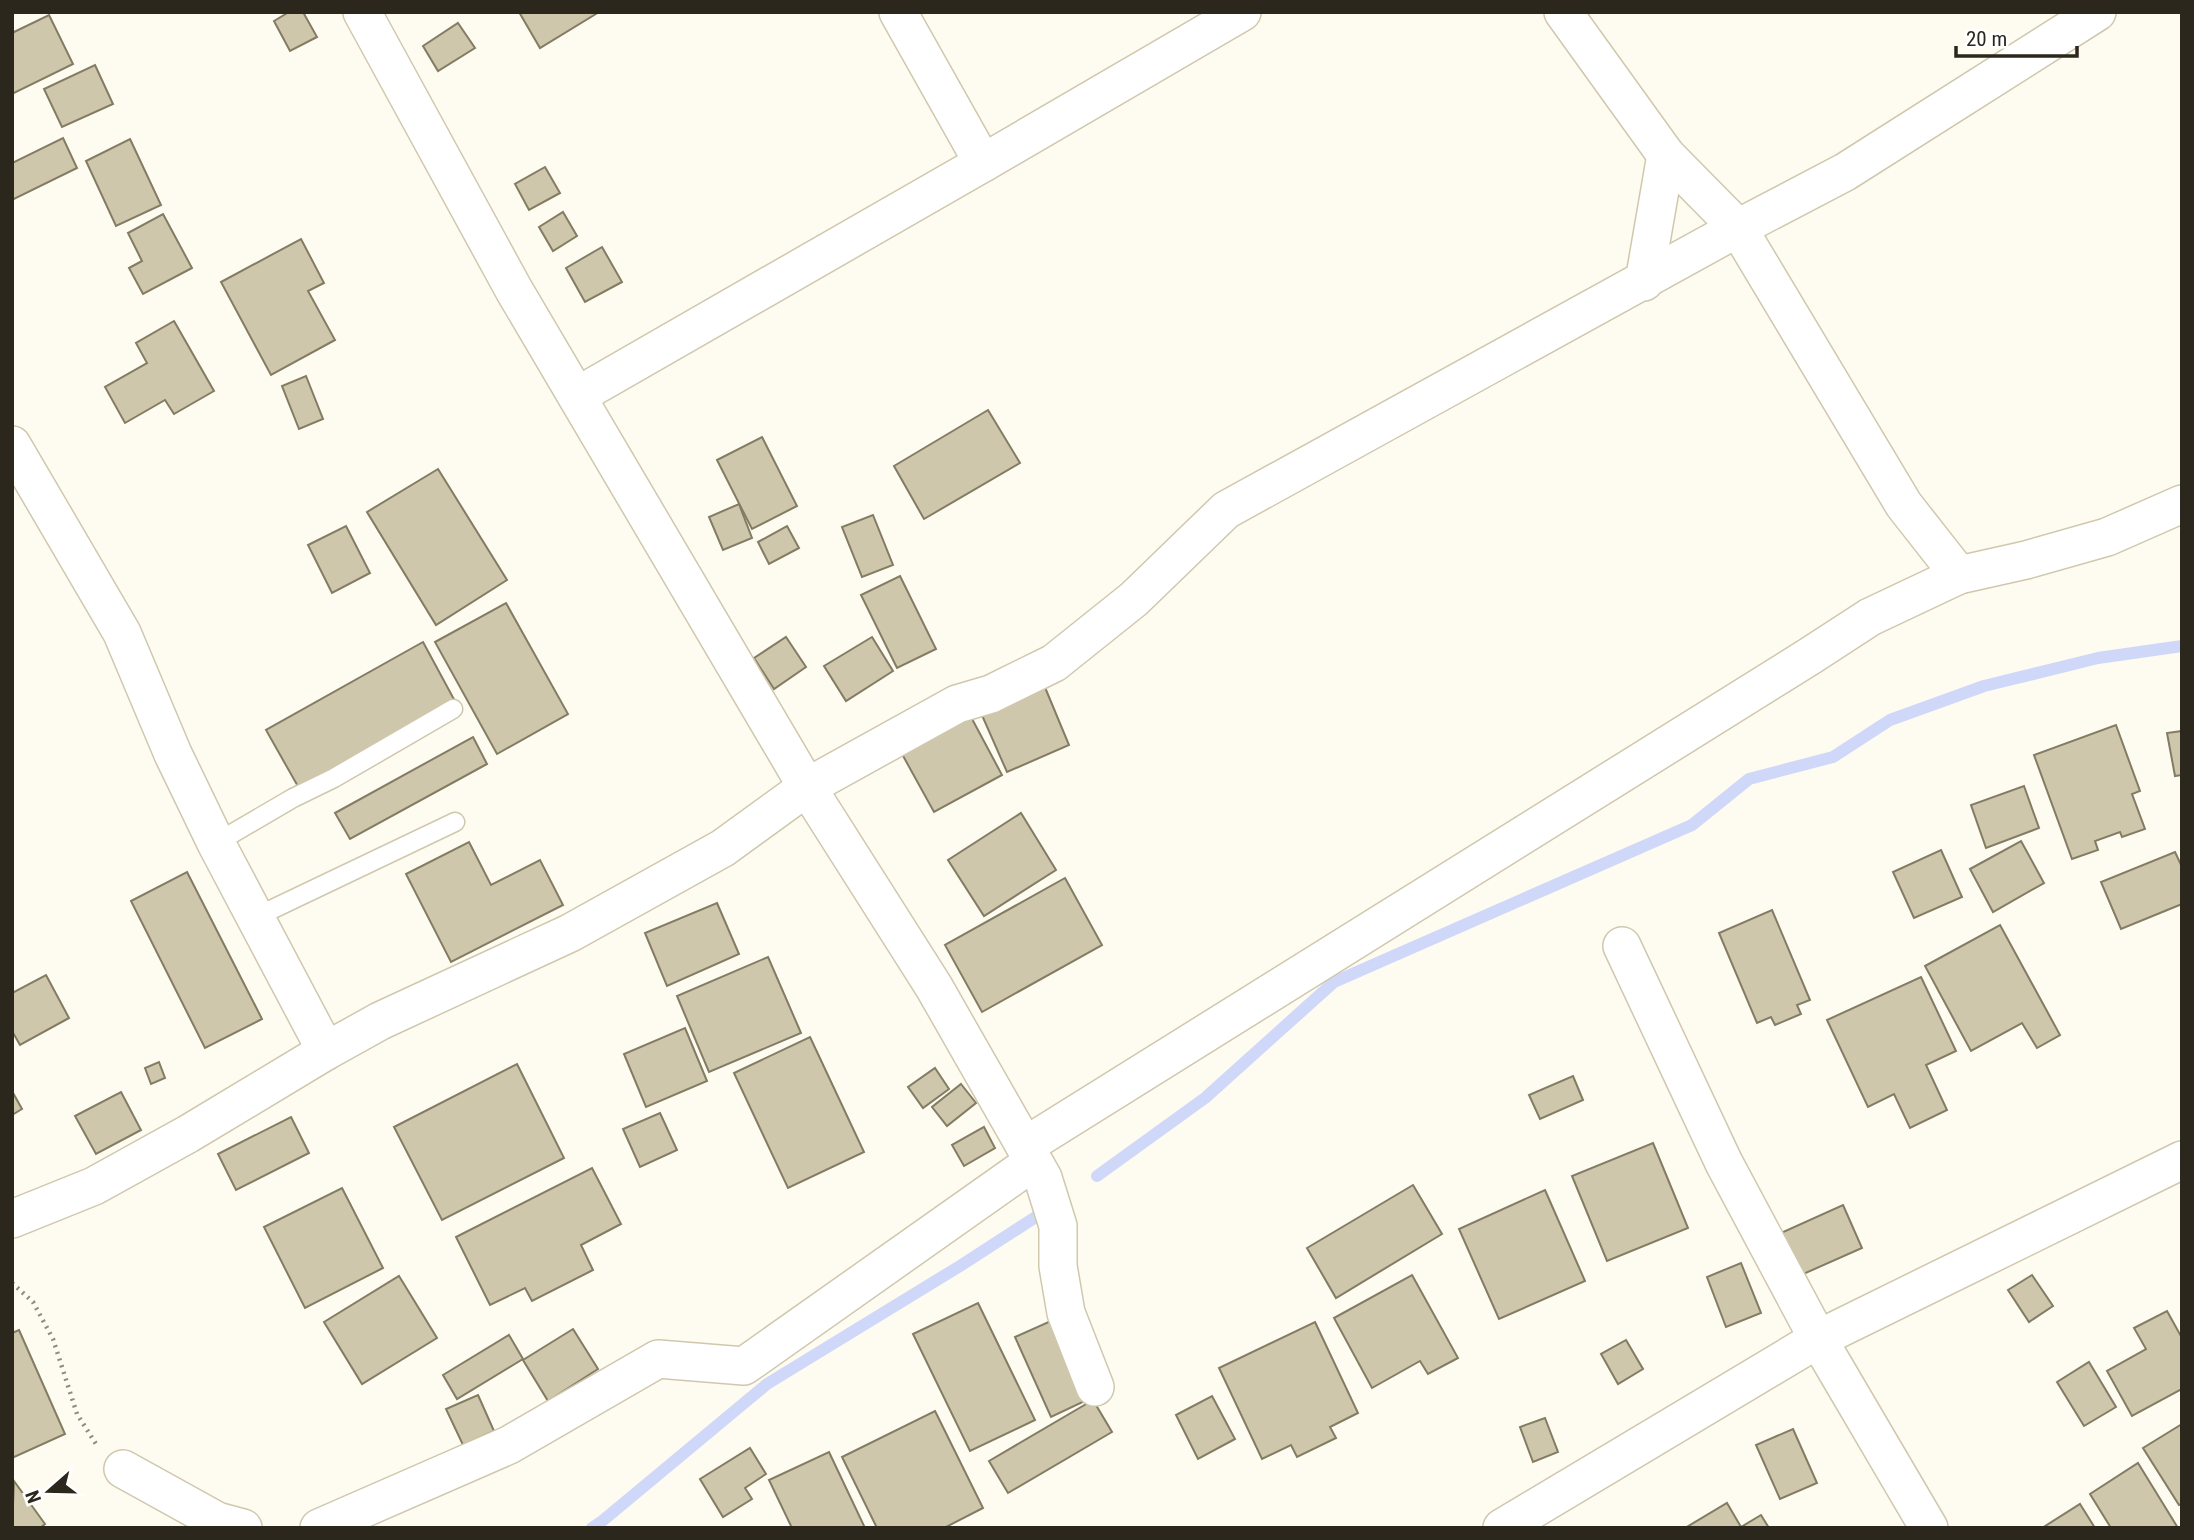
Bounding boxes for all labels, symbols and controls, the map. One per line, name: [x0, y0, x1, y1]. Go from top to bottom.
scale bar: [1956, 14, 2077, 58]
text: 20 m: [1966, 27, 2007, 51]
north arrow: [14, 1456, 84, 1526]
text: N: [21, 1487, 46, 1506]

